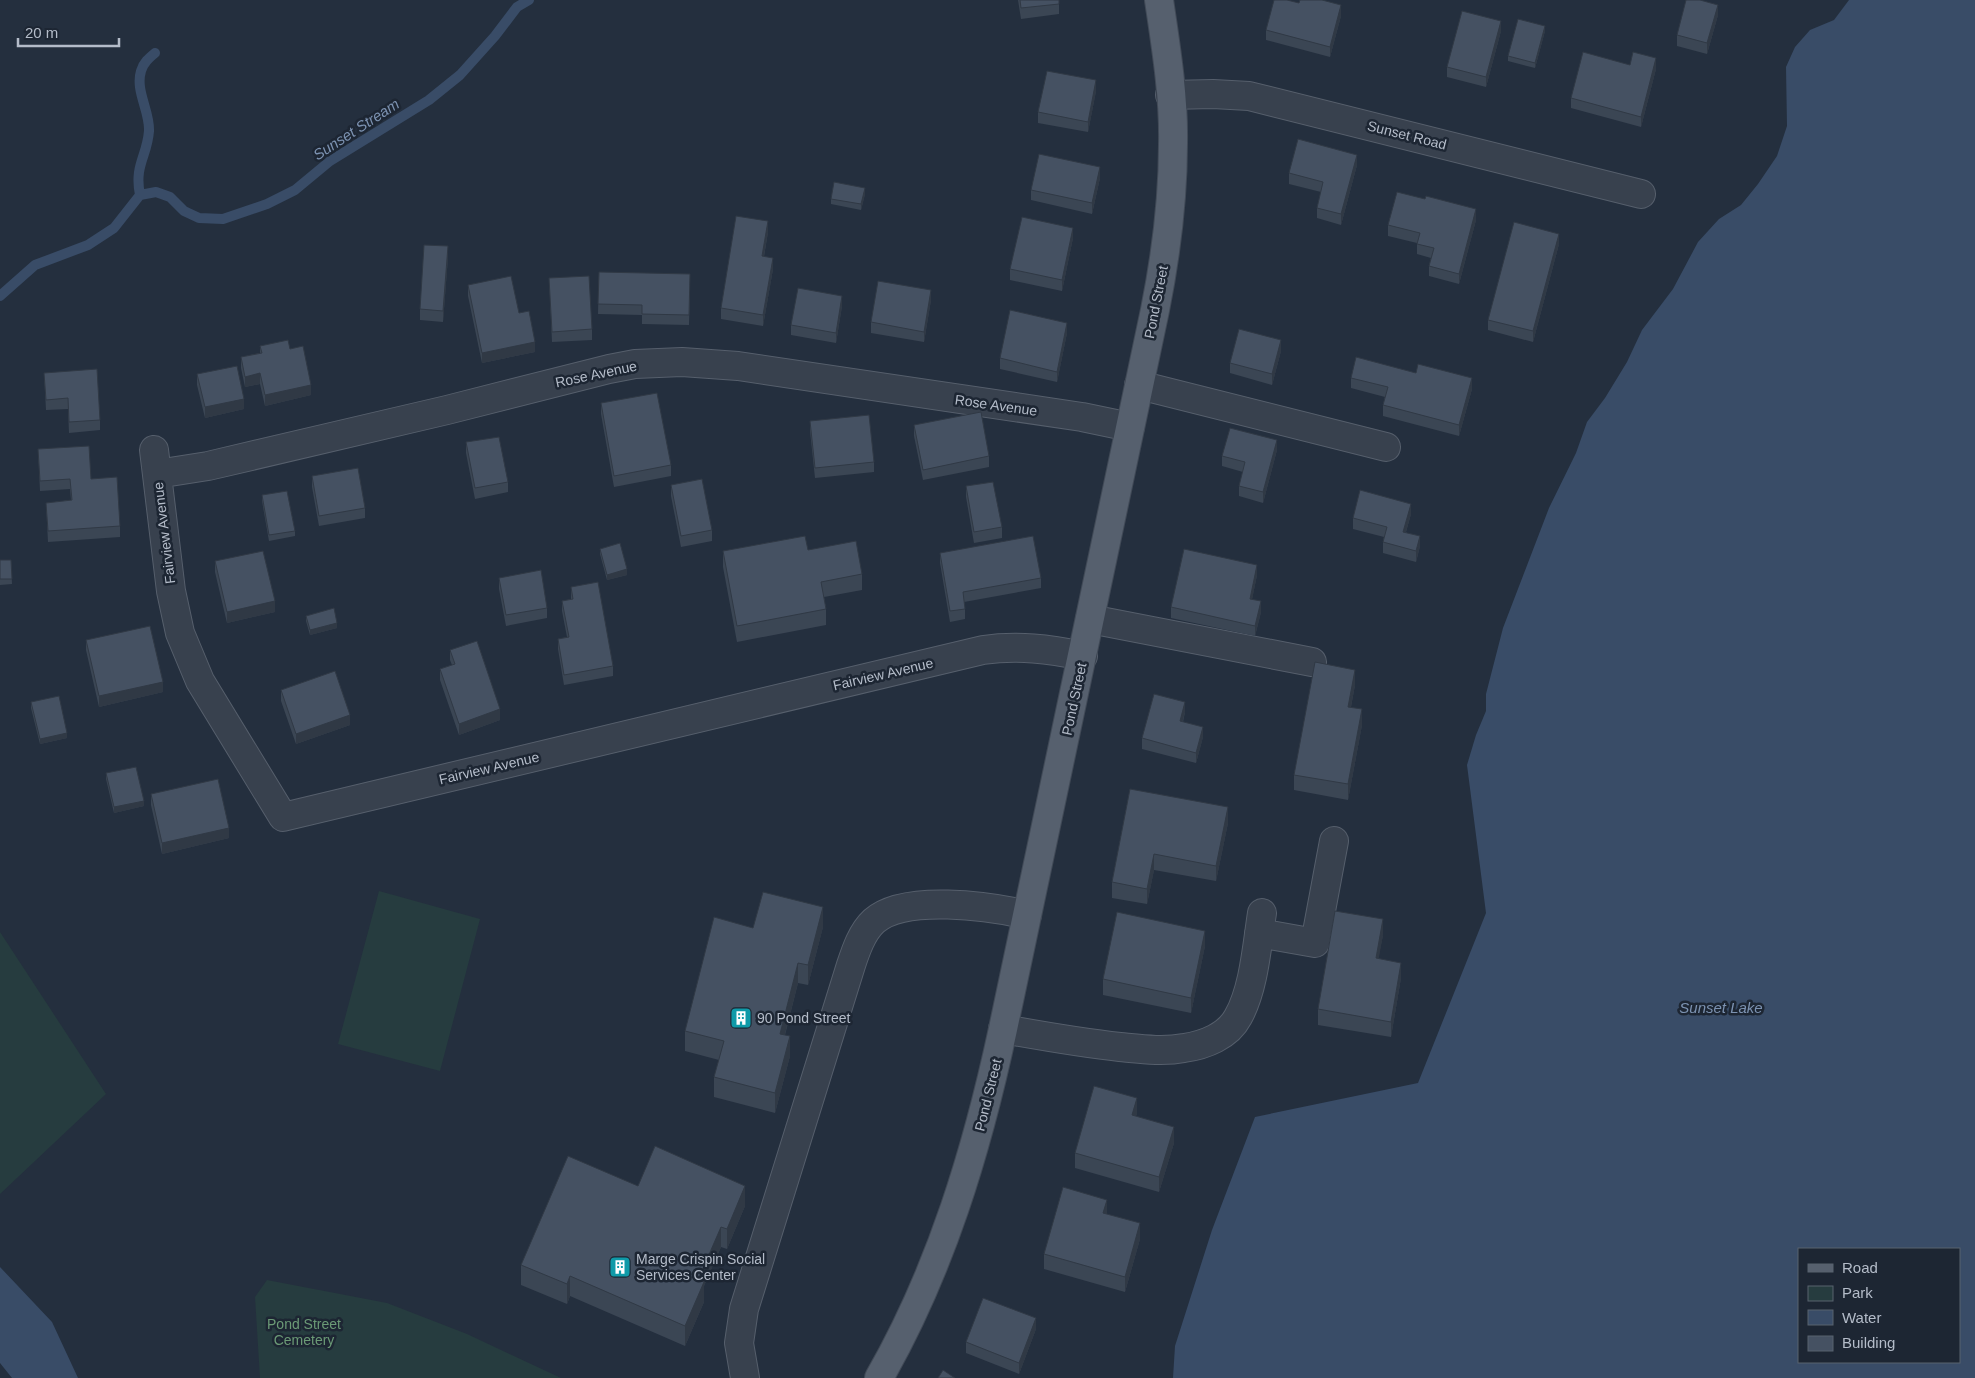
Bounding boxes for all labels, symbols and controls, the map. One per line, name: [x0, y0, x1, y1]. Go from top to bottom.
scale bar: [18, 15, 119, 47]
text: 20 m: [25, 24, 58, 41]
water label: Sunset Stream: [310, 95, 402, 163]
street label: Sunset Road: [1366, 117, 1448, 153]
street label: Pond Street: [1141, 264, 1171, 340]
street label: Rose Avenue: [554, 357, 638, 390]
street label: Rose Avenue: [954, 391, 1038, 419]
street label: Fairview Avenue: [150, 481, 178, 585]
street label: Fairview Avenue: [831, 655, 935, 693]
street label: Pond Street: [1058, 661, 1090, 737]
street label: Fairview Avenue: [437, 749, 541, 787]
water label: Sunset Lake: [1679, 999, 1763, 1016]
building icon: 90 Pond Street: [729, 1006, 753, 1030]
place label: 90 Pond Street: [757, 1010, 851, 1026]
street label: Pond Street: [971, 1057, 1005, 1133]
legend: [1798, 1248, 1960, 1363]
place label: Marge Crispin Social Services Center: [636, 1251, 765, 1283]
building icon: Marge Crispin Social Services Center: [608, 1255, 632, 1279]
text: Road: [1842, 1259, 1878, 1276]
text: Park: [1842, 1284, 1873, 1301]
text: Water: [1842, 1309, 1881, 1326]
park label: Pond Street Cemetery: [267, 1316, 341, 1348]
text: Building: [1842, 1334, 1895, 1351]

